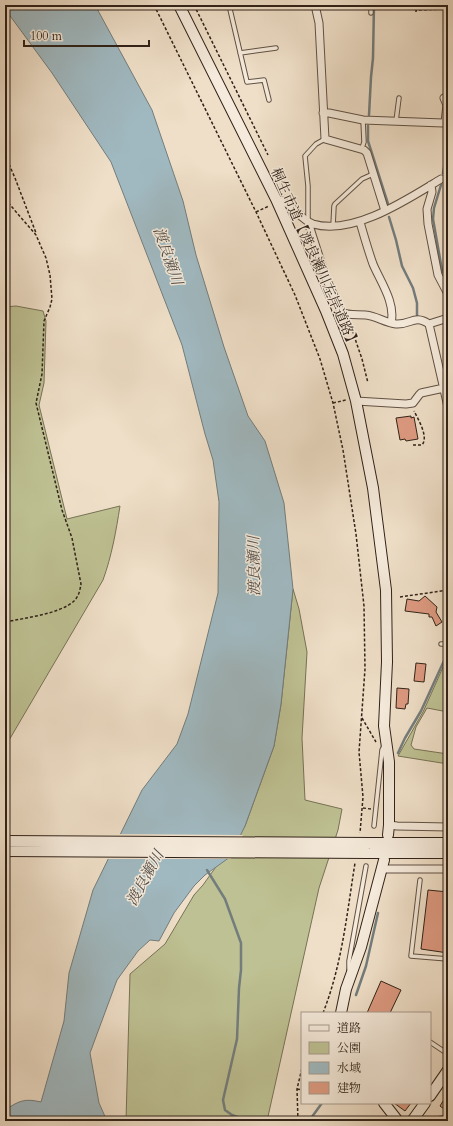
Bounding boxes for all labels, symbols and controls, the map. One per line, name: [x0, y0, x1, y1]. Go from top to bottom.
scale bar: [24, 22, 149, 48]
text: 100 m: [30, 28, 63, 44]
street label: 桐生市道【渡良瀬川左岸道路】: [266, 165, 364, 351]
water label: 渡良瀬川: [149, 224, 188, 290]
water label: 渡良瀬川: [243, 534, 265, 596]
water label: 渡良瀬川: [122, 845, 169, 909]
legend: [301, 1012, 431, 1104]
text: 道路: [337, 1020, 361, 1036]
text: 公園: [337, 1040, 361, 1056]
text: 水域: [337, 1060, 361, 1076]
text: 建物: [337, 1080, 361, 1096]

